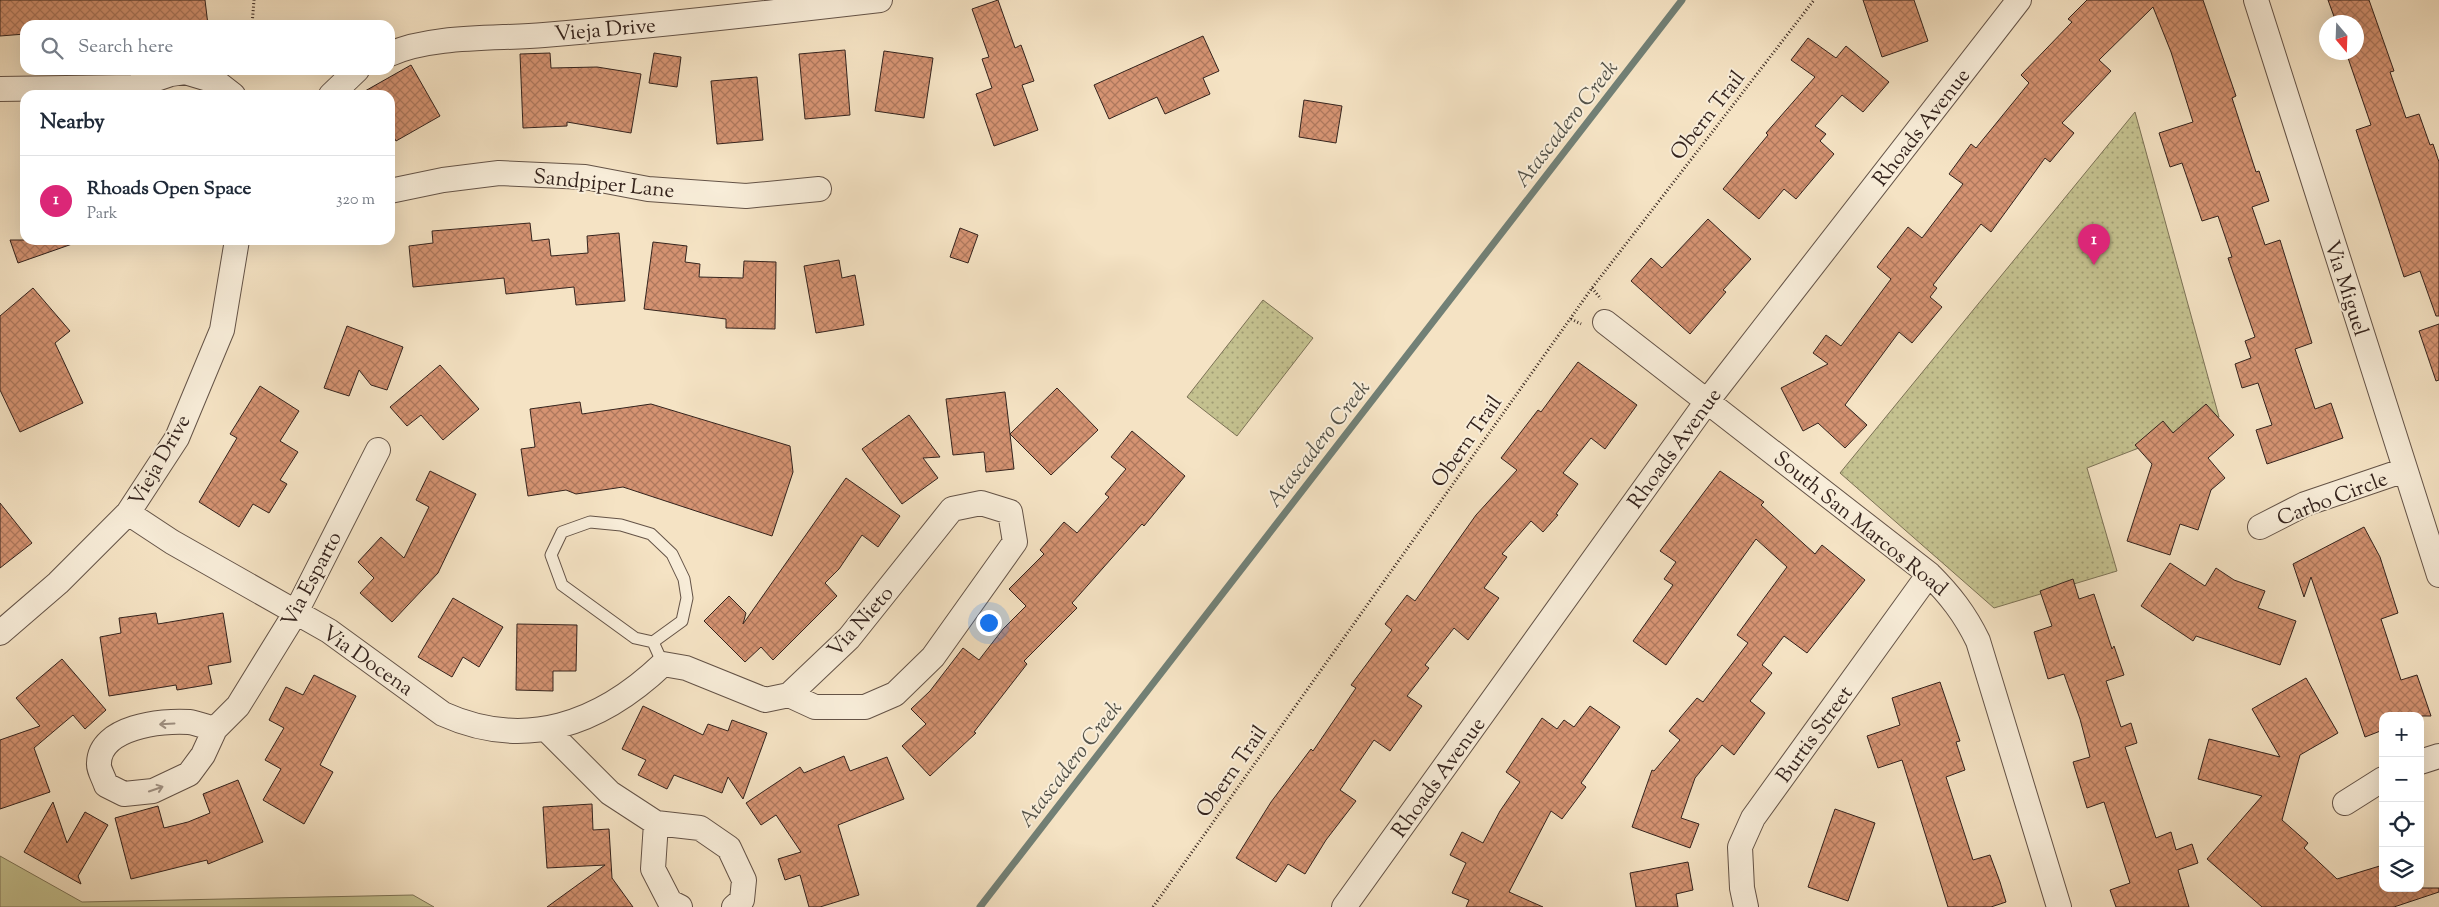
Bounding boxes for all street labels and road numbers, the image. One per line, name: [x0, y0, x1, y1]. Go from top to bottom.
street label: Vieja Drive: [553, 12, 657, 50]
street label: Rhoads Avenue: [1867, 63, 1978, 194]
street label: Obern Trail: [1664, 65, 1753, 167]
street label: Sandpiper Lane: [532, 163, 676, 207]
street label: Via Miguel: [2316, 237, 2375, 340]
street label: Rhoads Avenue: [1622, 383, 1730, 516]
street label: Obern Trail: [1425, 390, 1510, 494]
street label: Vieja Drive: [122, 409, 199, 513]
street label: South San Marcos Road: [1766, 445, 1953, 604]
street label: Carbo Circle: [2273, 465, 2392, 535]
street label: Via Esparto: [275, 527, 351, 633]
street label: Via Nieto: [821, 580, 902, 665]
street label: Via Docena: [315, 619, 419, 704]
street label: Burtis Street: [1770, 681, 1861, 790]
street label: Rhoads Avenue: [1386, 712, 1494, 845]
street label: Obern Trail: [1190, 720, 1275, 824]

